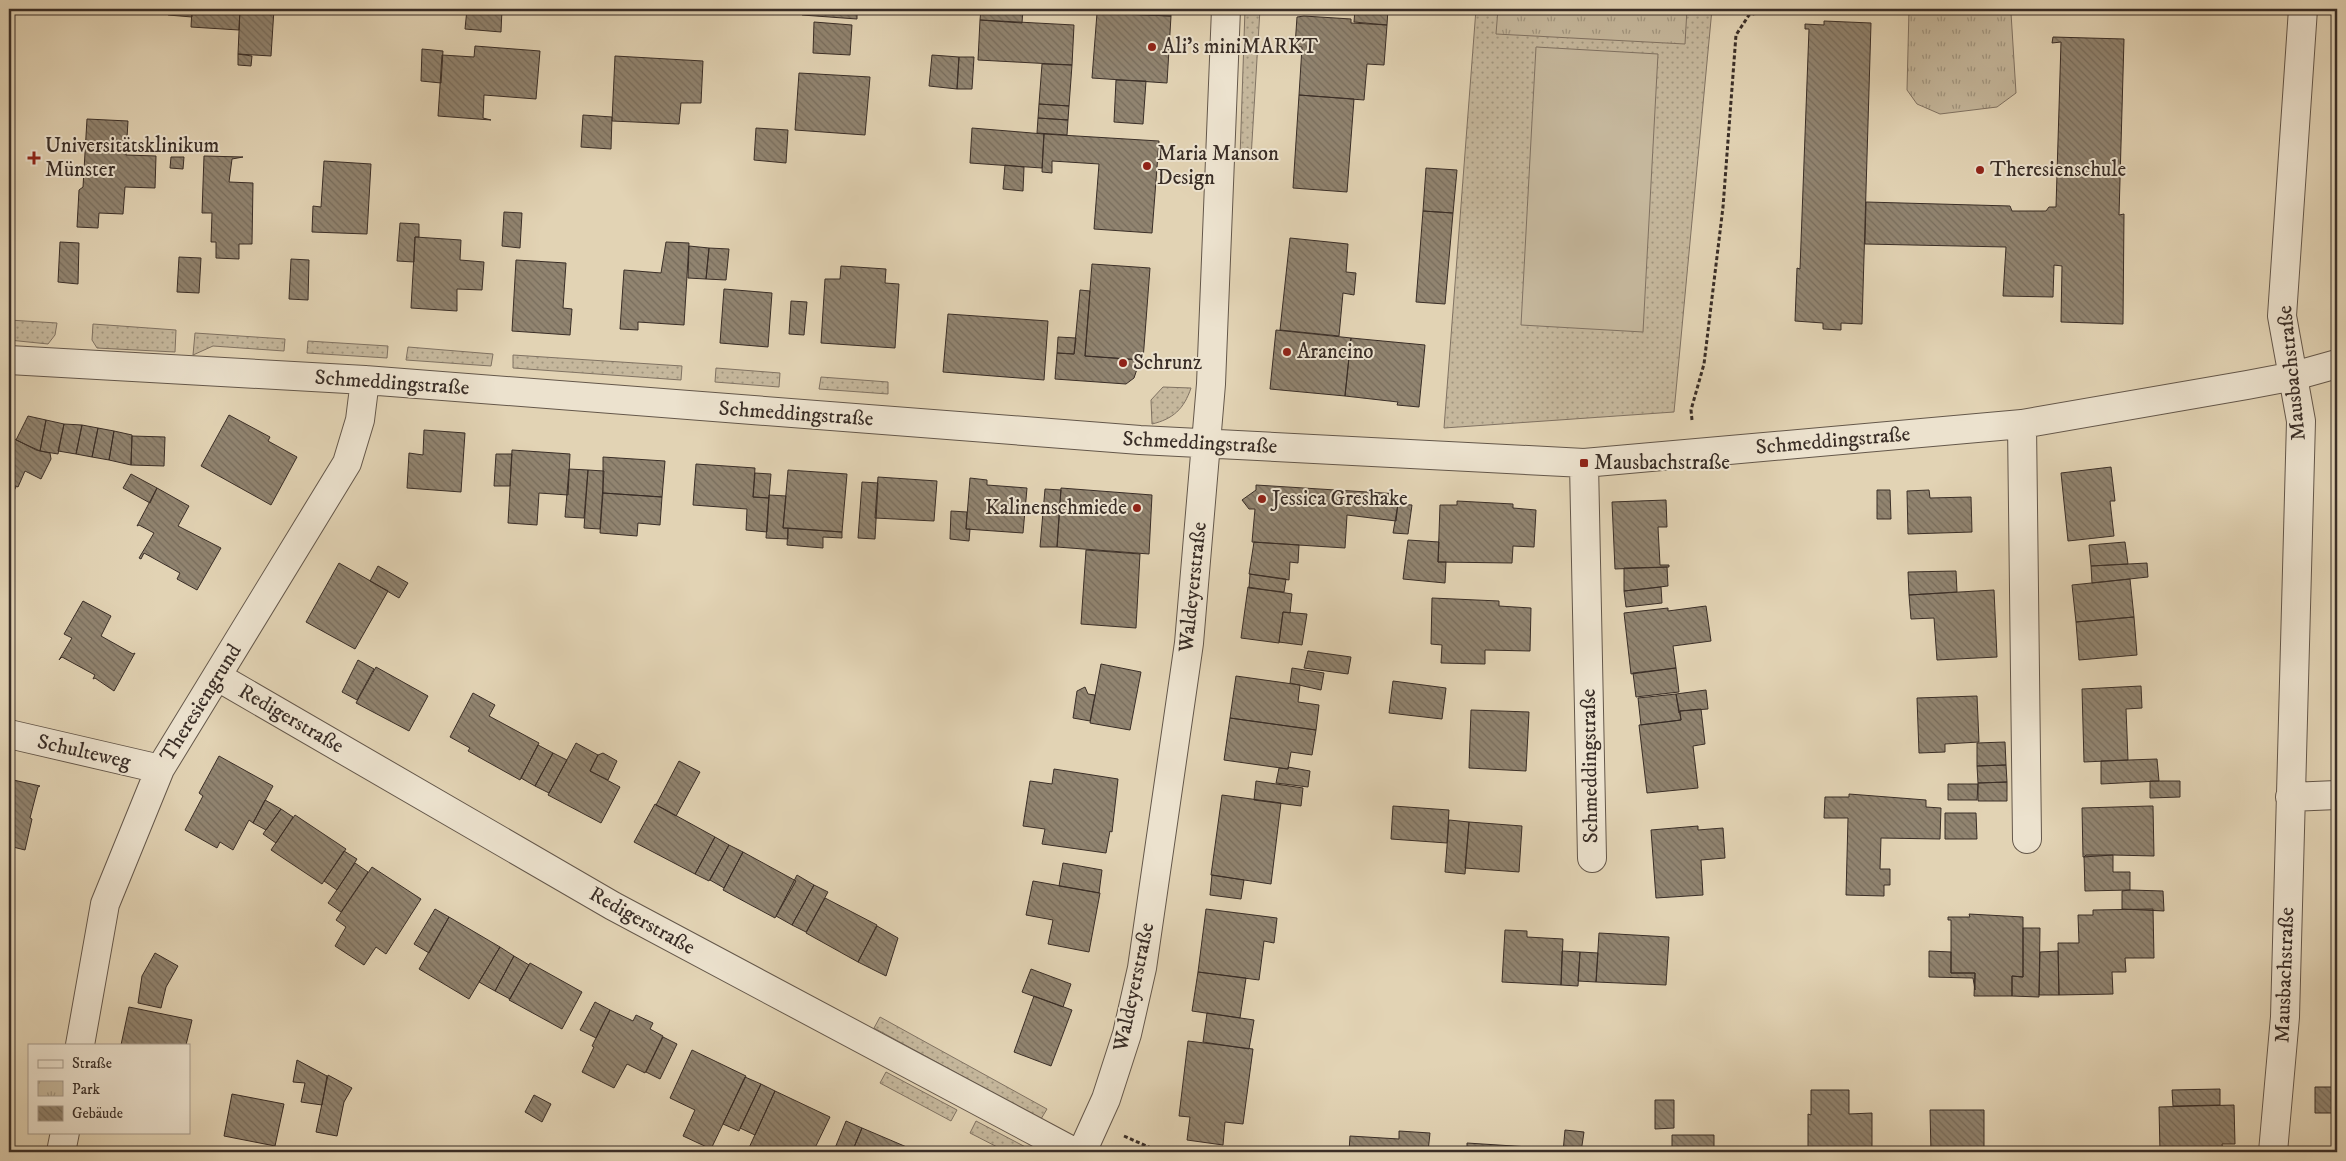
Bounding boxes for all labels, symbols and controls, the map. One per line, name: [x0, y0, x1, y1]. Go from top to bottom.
place label: Ali's miniMARKT: [1162, 34, 1318, 60]
marker: Ali's miniMARKT: [1146, 41, 1158, 53]
place label: Universitätsklinikum Münster: [45, 133, 220, 183]
place label: Maria Manson Design: [1157, 141, 1279, 191]
marker: Universitätsklinikum Münster: [27, 151, 41, 165]
place label: Theresienschule: [1990, 157, 2126, 183]
marker: Maria Manson Design: [1141, 160, 1153, 172]
marker: Theresienschule: [1974, 164, 1986, 176]
street label: Mausbachstraße: [2272, 304, 2312, 442]
place label: Arancino: [1297, 339, 1374, 365]
marker: Arancino: [1281, 346, 1293, 358]
place label: Schrunz: [1133, 350, 1202, 376]
marker: Schrunz: [1117, 357, 1129, 369]
street label: Schmeddingstraße: [314, 365, 470, 401]
street label: Schmeddingstraße: [718, 396, 874, 432]
street label: Schmeddingstraße: [1755, 421, 1912, 461]
street label: Schmeddingstraße: [1122, 426, 1278, 460]
place label: Mausbachstraße: [1594, 450, 1730, 476]
marker: Mausbachstraße: [1578, 457, 1590, 469]
place label: Jessica Greshake: [1270, 486, 1408, 512]
marker: Jessica Greshake: [1256, 493, 1268, 505]
place label: Kalinenschmiede: [985, 495, 1127, 521]
marker: Kalinenschmiede: [1131, 502, 1143, 514]
street label: Waldeyerstraße: [1173, 520, 1213, 654]
street label: Theresiengrund: [155, 639, 248, 767]
street label: Redigerstraße: [234, 678, 348, 760]
street label: Schmeddingstraße: [1576, 688, 1604, 844]
street label: Schulteweg: [35, 729, 134, 776]
street label: Redigerstraße: [585, 881, 700, 961]
street label: Mausbachstraße: [2270, 906, 2300, 1043]
street label: Waldeyerstraße: [1107, 920, 1160, 1055]
legend: [28, 1044, 190, 1134]
text: Straße: [72, 1054, 112, 1073]
text: Park: [72, 1080, 101, 1099]
text: Gebäude: [72, 1104, 123, 1123]

